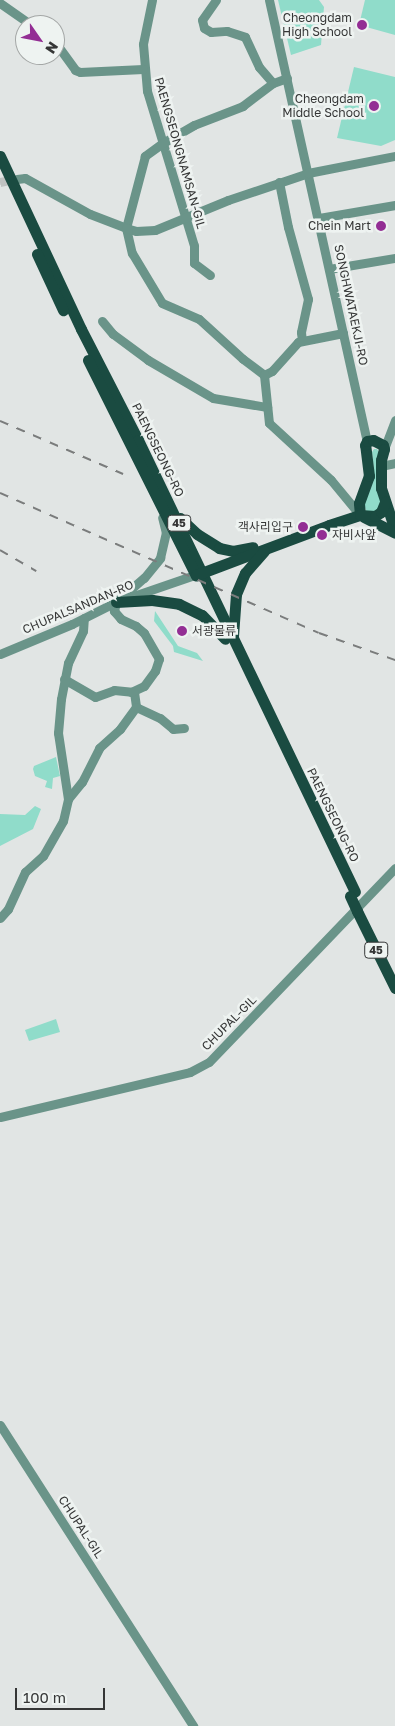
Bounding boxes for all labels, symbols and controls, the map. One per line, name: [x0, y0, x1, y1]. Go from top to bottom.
place label: Cheongdam High School: [282, 11, 352, 39]
north arrow: [15, 15, 65, 65]
marker: Cheongdam High School: [356, 19, 368, 31]
text: N: [42, 39, 62, 57]
street label: PAENGSEONGNAMSAN-GIL: [151, 76, 209, 230]
place label: Cheongdam Middle School: [282, 92, 364, 120]
marker: Cheongdam Middle School: [368, 100, 380, 112]
place label: Chein Mart: [308, 219, 371, 233]
marker: Chein Mart: [375, 220, 387, 232]
street label: SONGHWATAEKJI-RO: [331, 243, 371, 367]
street label: PAENGSEONG-RO: [129, 401, 187, 499]
road number: 45: [166, 514, 192, 532]
place label: 객사리입구: [238, 520, 293, 534]
marker: 객사리입구: [297, 521, 309, 533]
place label: 자비사앞: [332, 528, 376, 542]
marker: 자비사앞: [316, 529, 328, 541]
street label: CHUPALSANDAN-RO: [20, 577, 136, 637]
place label: 서광물류: [192, 624, 236, 638]
marker: 서광물류: [176, 625, 188, 637]
street label: PAENGSEONG-RO: [304, 766, 362, 864]
road number: 45: [364, 942, 388, 958]
street label: CHUPAL-GIL: [199, 993, 259, 1053]
street label: CHUPAL-GIL: [56, 1493, 106, 1561]
scale bar: [18, 1678, 108, 1710]
text: 100 m: [23, 1688, 66, 1706]

